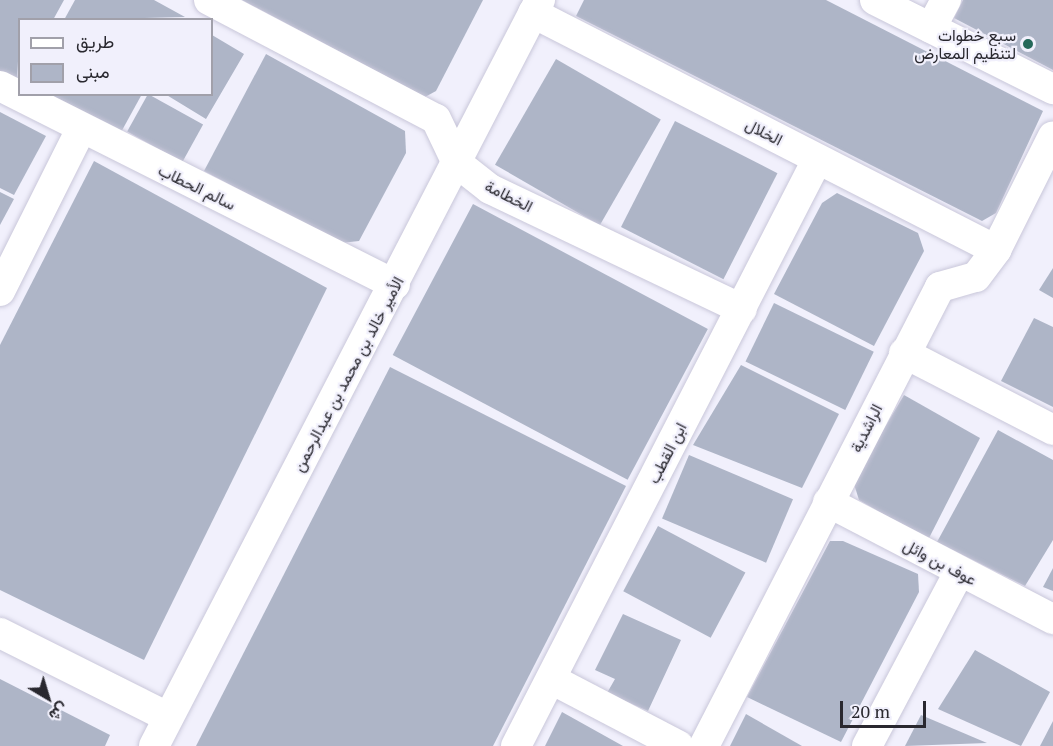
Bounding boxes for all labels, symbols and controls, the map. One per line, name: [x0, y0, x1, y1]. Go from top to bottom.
legend: [18, 18, 213, 96]
place label: سبع خطوات لتنظيم المعارض: [914, 25, 1016, 63]
text: طريق: [76, 29, 114, 53]
marker: سبع خطوات لتنظيم المعارض: [1021, 37, 1035, 51]
text: مبنى: [76, 59, 110, 83]
street label: الخلال: [742, 115, 786, 149]
street label: سالم الحطاب: [155, 160, 239, 214]
street label: الخطامة: [482, 176, 536, 216]
street label: الأمير خالد بن محمد بن عبدالرحمن: [288, 273, 408, 475]
street label: الراشدية: [846, 401, 886, 455]
street label: ابن القطب: [644, 419, 690, 487]
street label: عوف بن وائل: [900, 535, 980, 589]
north arrow: [18, 668, 78, 728]
scale bar: [843, 689, 928, 727]
text: ش: [45, 698, 73, 727]
text: 20 m: [851, 699, 890, 723]

